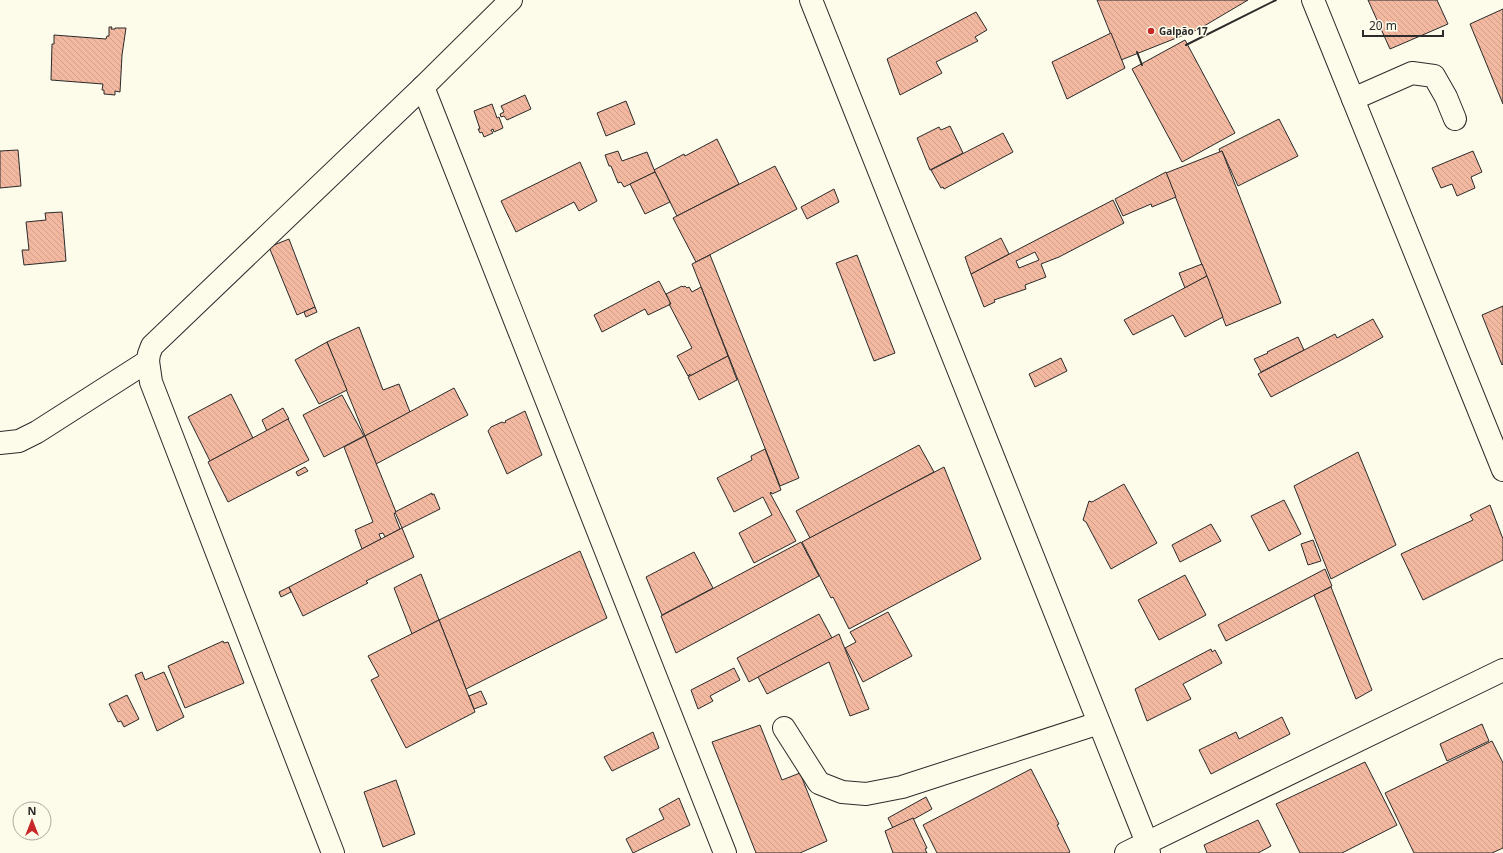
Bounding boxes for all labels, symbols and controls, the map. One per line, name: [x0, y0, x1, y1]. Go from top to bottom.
scale bar: [1363, 12, 1443, 38]
text: 20 m: [1369, 17, 1397, 34]
place label: Galpão 17: [1159, 24, 1208, 38]
marker: Galpão 17: [1146, 26, 1156, 36]
north arrow: [12, 801, 52, 841]
text: N: [28, 803, 36, 818]

